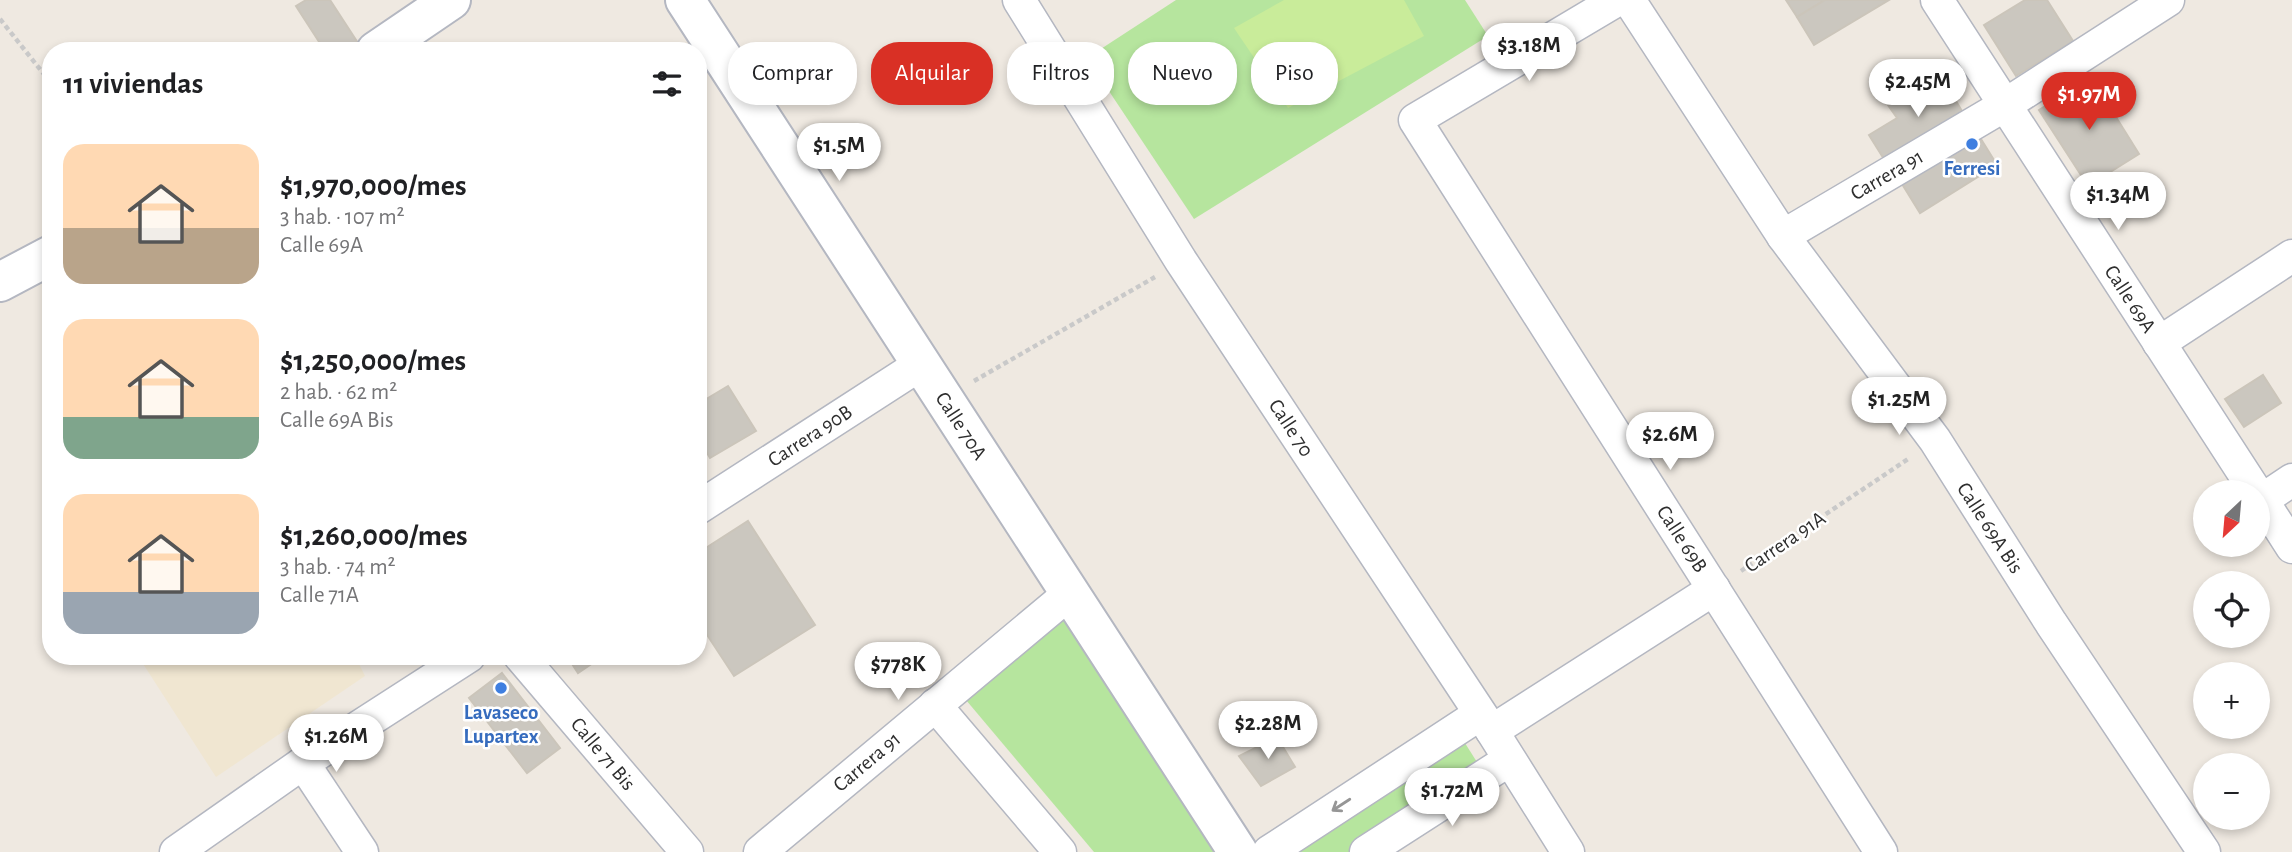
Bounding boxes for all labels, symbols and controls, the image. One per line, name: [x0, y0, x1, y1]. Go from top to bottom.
pin: $3.18M: [1472, 24, 1586, 83]
text: $3.18M: [1497, 34, 1561, 57]
chip: Comprar: [728, 42, 857, 105]
chip: Alquilar: [871, 42, 993, 105]
chip: Filtros: [1007, 42, 1114, 105]
chip: Nuevo: [1128, 42, 1237, 105]
chip: Piso: [1251, 42, 1338, 105]
pin: $2.45M: [1861, 60, 1975, 119]
icon: filters: [648, 65, 686, 103]
text: 11 viviendas: [63, 69, 203, 99]
text: $2.45M: [1885, 70, 1951, 93]
pin: $1.97M: [2032, 72, 2146, 132]
text: $1.97M: [2057, 83, 2121, 106]
pin: $1.5M: [790, 124, 888, 183]
text: $1.5M: [813, 134, 865, 157]
marker: Ferresi: [1964, 136, 1980, 152]
street label: Carrera 91: [1847, 146, 1927, 204]
place label: Ferresi: [1943, 158, 2001, 179]
text: $1,970,000/mes: [280, 171, 466, 201]
icon: home: [119, 172, 203, 256]
pin: $1.34M: [2061, 173, 2175, 232]
text: $1.34M: [2086, 183, 2150, 206]
text: 3 hab. · 107 m²: [280, 206, 405, 229]
text: Calle 69A: [280, 234, 363, 257]
street label: Calle 69A: [2100, 261, 2160, 337]
text: $1,250,000/mes: [280, 346, 466, 376]
icon: home: [119, 347, 203, 431]
pin: $1.25M: [1842, 378, 1956, 437]
text: 2 hab. · 62 m²: [280, 381, 397, 404]
street label: Calle 70A: [931, 388, 991, 464]
text: $1.25M: [1868, 388, 1931, 411]
street label: Calle 70: [1265, 395, 1317, 461]
street label: Carrera 90B: [764, 401, 856, 471]
text: Calle 69A Bis: [280, 409, 393, 432]
pin: $2.6M: [1621, 412, 1719, 472]
text: $2.6M: [1642, 423, 1698, 446]
street label: Calle 69A Bis: [1953, 479, 2027, 577]
north arrow: [2193, 480, 2270, 556]
map controls: [2193, 480, 2270, 830]
street label: Calle 69B: [1653, 502, 1711, 576]
street label: Carrera 91A: [1741, 507, 1829, 577]
text: $1,260,000/mes: [280, 521, 468, 551]
icon: home: [119, 522, 203, 606]
text: 3 hab. · 74 m²: [280, 556, 396, 579]
button: locate: [2193, 571, 2270, 648]
text: Calle 71A: [280, 584, 359, 607]
pin: $778K: [849, 642, 947, 702]
text: $778K: [871, 653, 926, 676]
button: +: [2193, 662, 2270, 739]
marker: Lavaseco Lupartex: [493, 680, 509, 696]
place label: Lavaseco Lupartex: [464, 702, 539, 747]
pin: $2.28M: [1211, 702, 1325, 761]
text: $2.28M: [1235, 712, 1301, 735]
pin: $1.26M: [279, 714, 393, 774]
street label: Calle 71 Bis: [567, 714, 639, 794]
text: $1.26M: [304, 725, 368, 748]
street label: Carrera 91: [829, 728, 905, 796]
button: −: [2193, 753, 2270, 830]
pin: $1.72M: [1395, 768, 1509, 828]
text: $1.72M: [1421, 779, 1484, 802]
one-way arrow: [1332, 798, 1351, 812]

